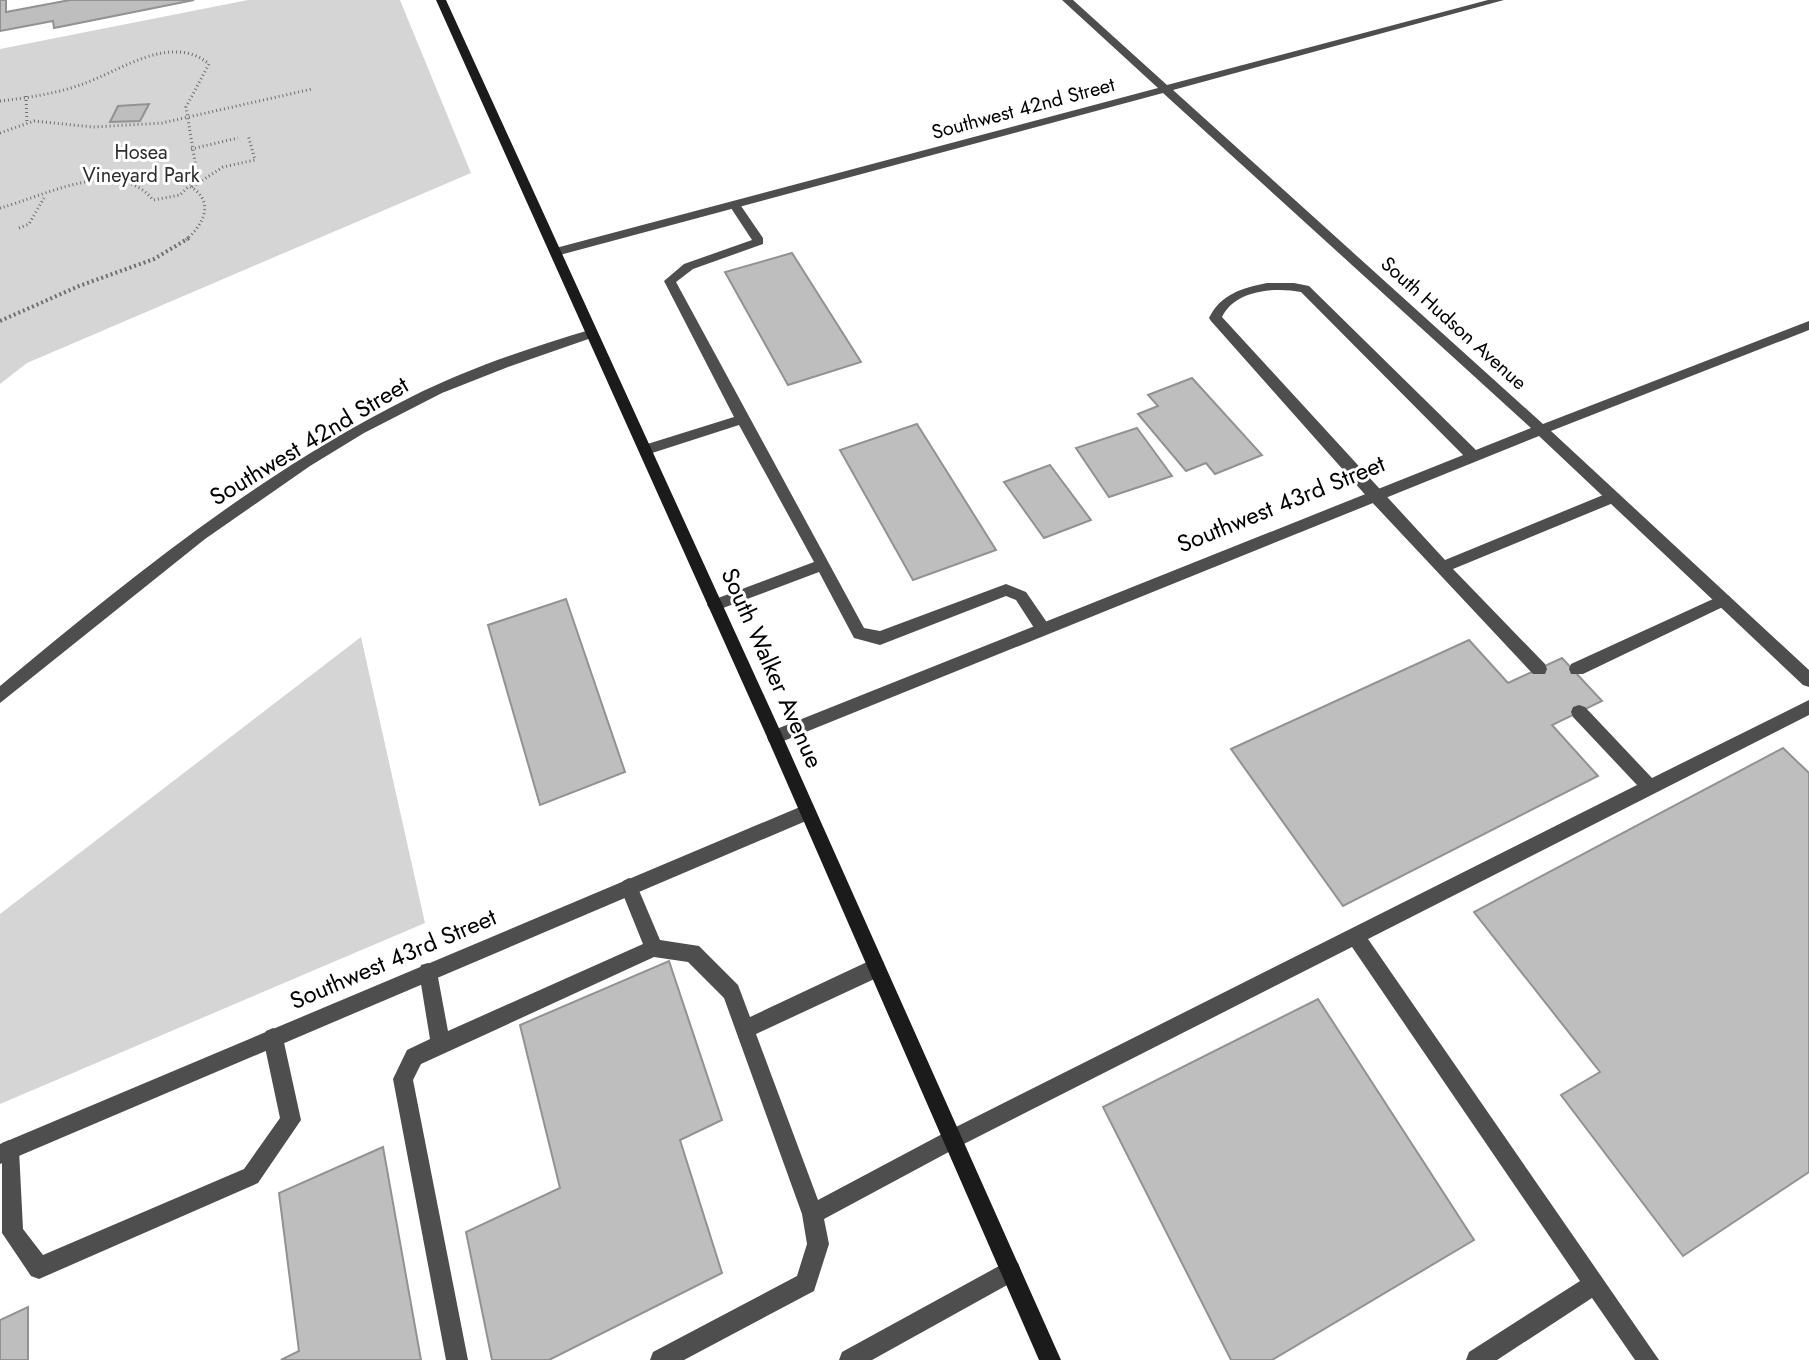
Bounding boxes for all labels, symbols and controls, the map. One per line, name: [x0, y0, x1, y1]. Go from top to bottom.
street label: Southwest 42nd Street: [928, 70, 1118, 147]
park label: Hosea Vineyard Park: [82, 138, 200, 190]
street label: South Hudson Avenue: [1374, 250, 1533, 397]
street label: Southwest 42nd Street: [203, 367, 415, 514]
street label: Southwest 43rd Street: [1172, 446, 1390, 561]
street label: South Walker Avenue: [713, 562, 832, 773]
street label: Southwest 43rd Street: [284, 899, 502, 1018]

